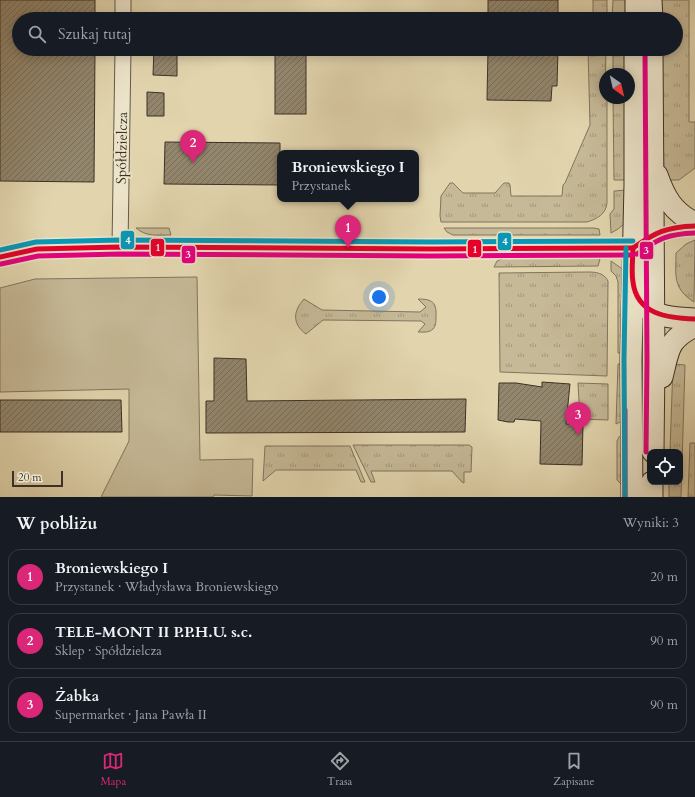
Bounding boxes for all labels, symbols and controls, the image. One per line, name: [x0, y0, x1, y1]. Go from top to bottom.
search box: [12, 12, 683, 56]
icon: search: [26, 23, 48, 45]
text: Szukaj tutaj: [58, 24, 132, 44]
north arrow: [599, 68, 635, 104]
street label: Spółdzielcza: [112, 112, 132, 184]
pin: 2: [180, 130, 206, 163]
popup: [277, 150, 419, 202]
text: Broniewskiego I: [291, 157, 405, 177]
text: Przystanek: [291, 177, 351, 195]
pin: 1: [335, 215, 361, 248]
line badge: 4: [120, 230, 135, 250]
line badge: 4: [497, 232, 512, 251]
text: 4: [125, 233, 131, 248]
text: 4: [502, 234, 508, 249]
line badge: 1: [150, 238, 165, 257]
line badge: 1: [467, 239, 482, 258]
text: 1: [155, 240, 161, 255]
line badge: 3: [639, 241, 654, 260]
text: 1: [472, 242, 478, 257]
text: 3: [643, 243, 649, 258]
line badge: 3: [181, 245, 196, 264]
text: 3: [185, 247, 191, 262]
your location: [369, 287, 389, 307]
pin: 3: [565, 402, 591, 435]
map controls: [647, 449, 683, 485]
button: locate: [647, 449, 683, 485]
scale bar: [12, 469, 63, 488]
text: 20 m: [18, 470, 42, 485]
text: W pobliżu: [16, 512, 97, 535]
text: Wyniki: 3: [623, 514, 679, 532]
text: Broniewskiego I: [55, 558, 168, 578]
text: 1: [27, 568, 33, 586]
text: 20 m: [650, 568, 678, 586]
text: Przystanek · Władysława Broniewskiego: [55, 578, 278, 596]
text: TELE-MONT II P.P.H.U. s.c.: [55, 622, 252, 642]
text: 2: [27, 632, 33, 650]
text: 90 m: [650, 632, 678, 650]
text: Sklep · Spółdzielcza: [55, 642, 162, 660]
text: Żabka: [55, 686, 99, 706]
text: 3: [27, 696, 33, 714]
text: 90 m: [650, 696, 678, 714]
text: Supermarket · Jana Pawła II: [55, 706, 207, 724]
tab: Mapa: [100, 750, 126, 789]
tab: Trasa: [327, 750, 352, 789]
tab: Zapisane: [553, 750, 595, 789]

